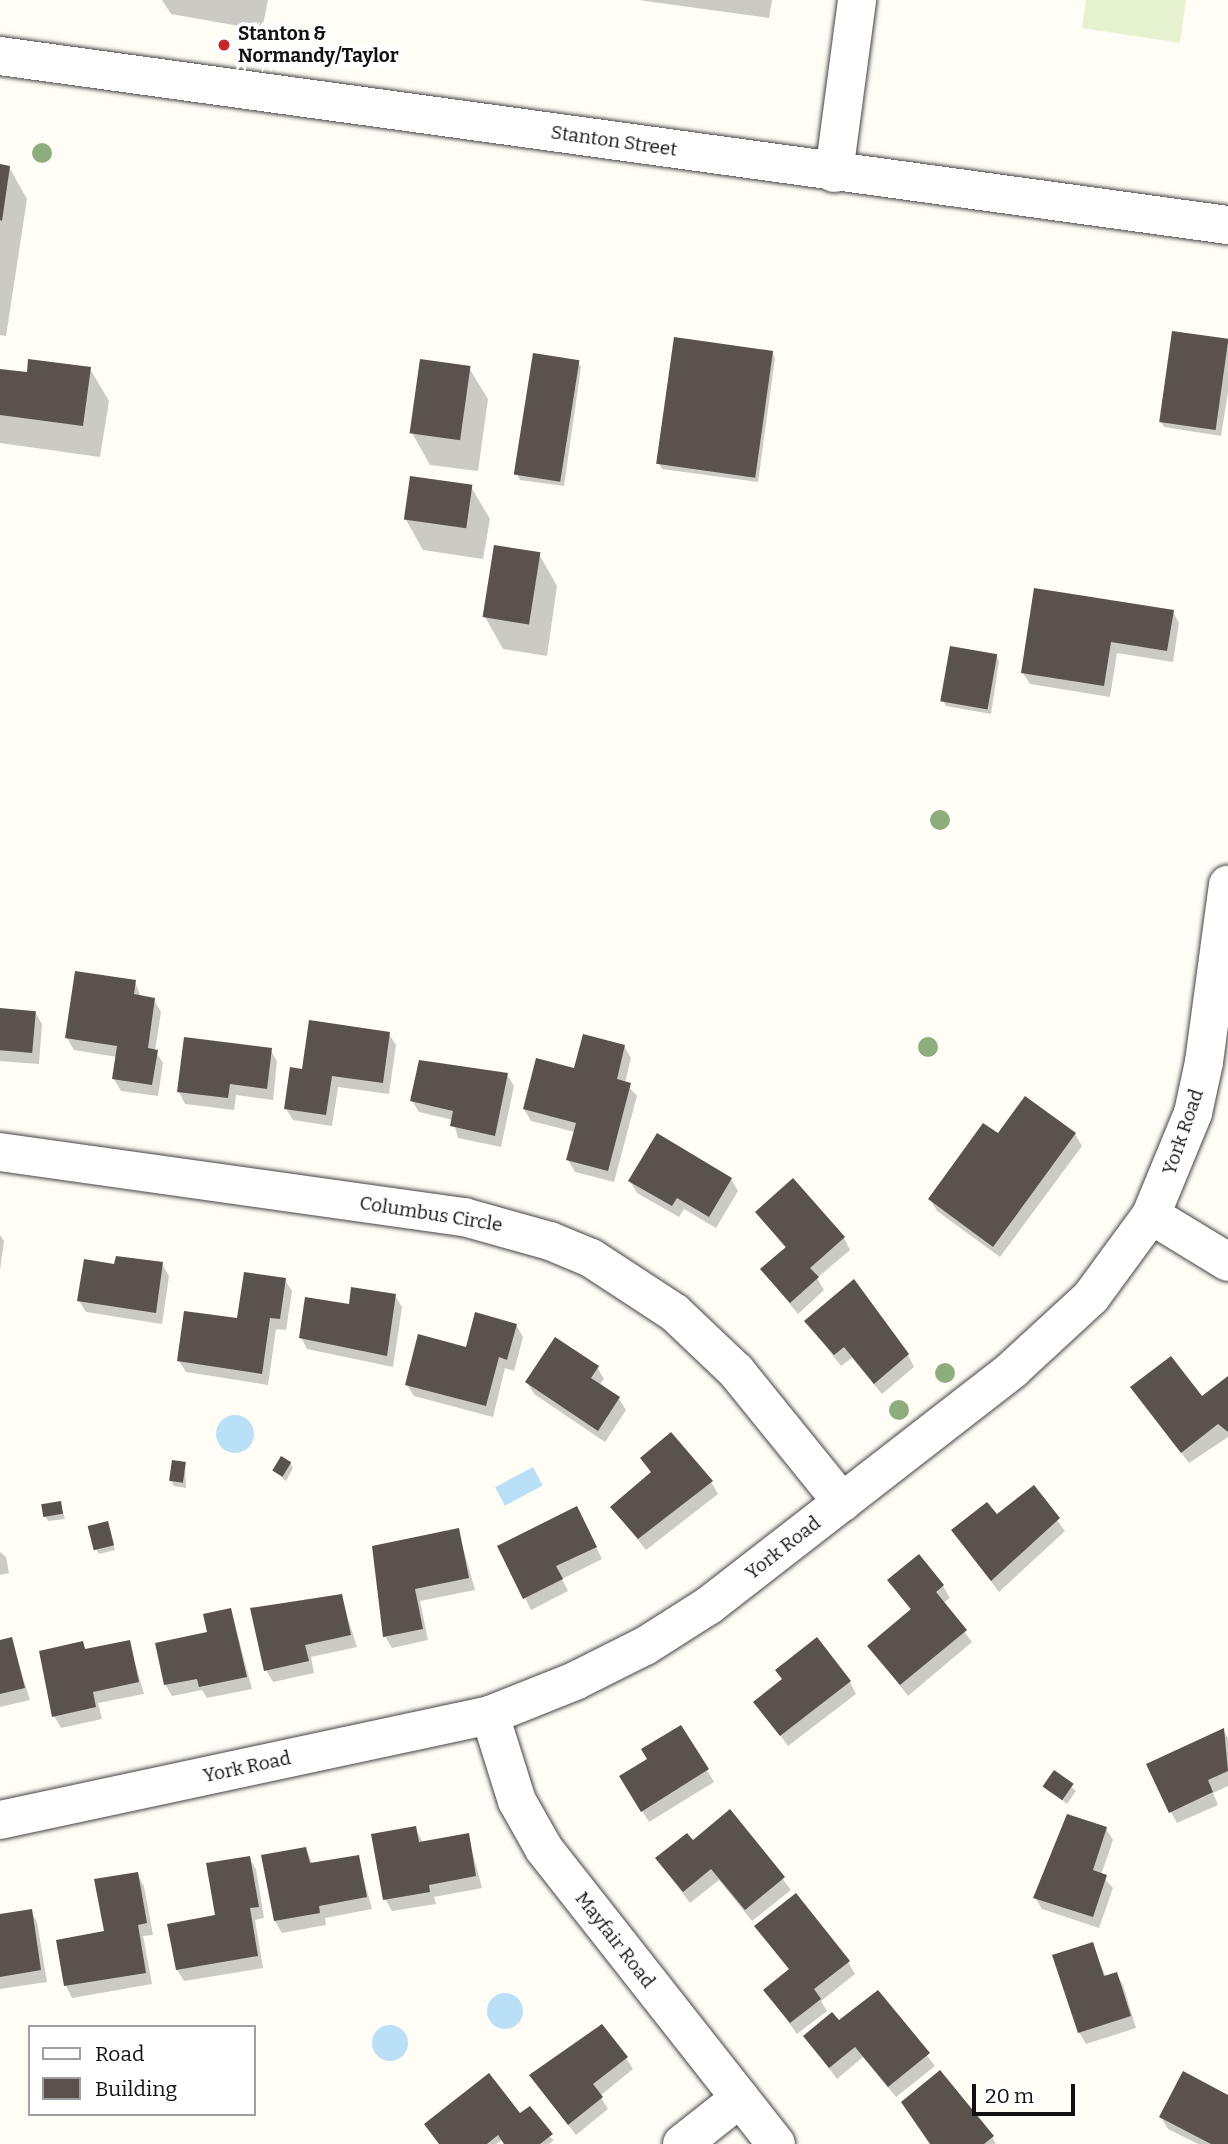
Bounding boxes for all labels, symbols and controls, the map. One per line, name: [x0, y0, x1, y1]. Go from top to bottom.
place label: Stanton & Normandy/Taylor: [238, 23, 399, 67]
marker: Stanton & Normandy/Taylor: [216, 37, 232, 53]
street label: Stanton Street: [549, 121, 679, 161]
street label: York Road: [1158, 1086, 1208, 1178]
street label: Columbus Circle: [358, 1191, 504, 1237]
street label: York Road: [741, 1512, 825, 1584]
street label: York Road: [201, 1747, 293, 1787]
street label: Mayfair Road: [570, 1887, 660, 1993]
legend: [28, 2025, 256, 2116]
text: Road: [95, 2041, 144, 2067]
scale bar: [976, 2070, 1079, 2114]
text: Building: [95, 2076, 177, 2102]
text: 20 m: [985, 2083, 1034, 2109]

